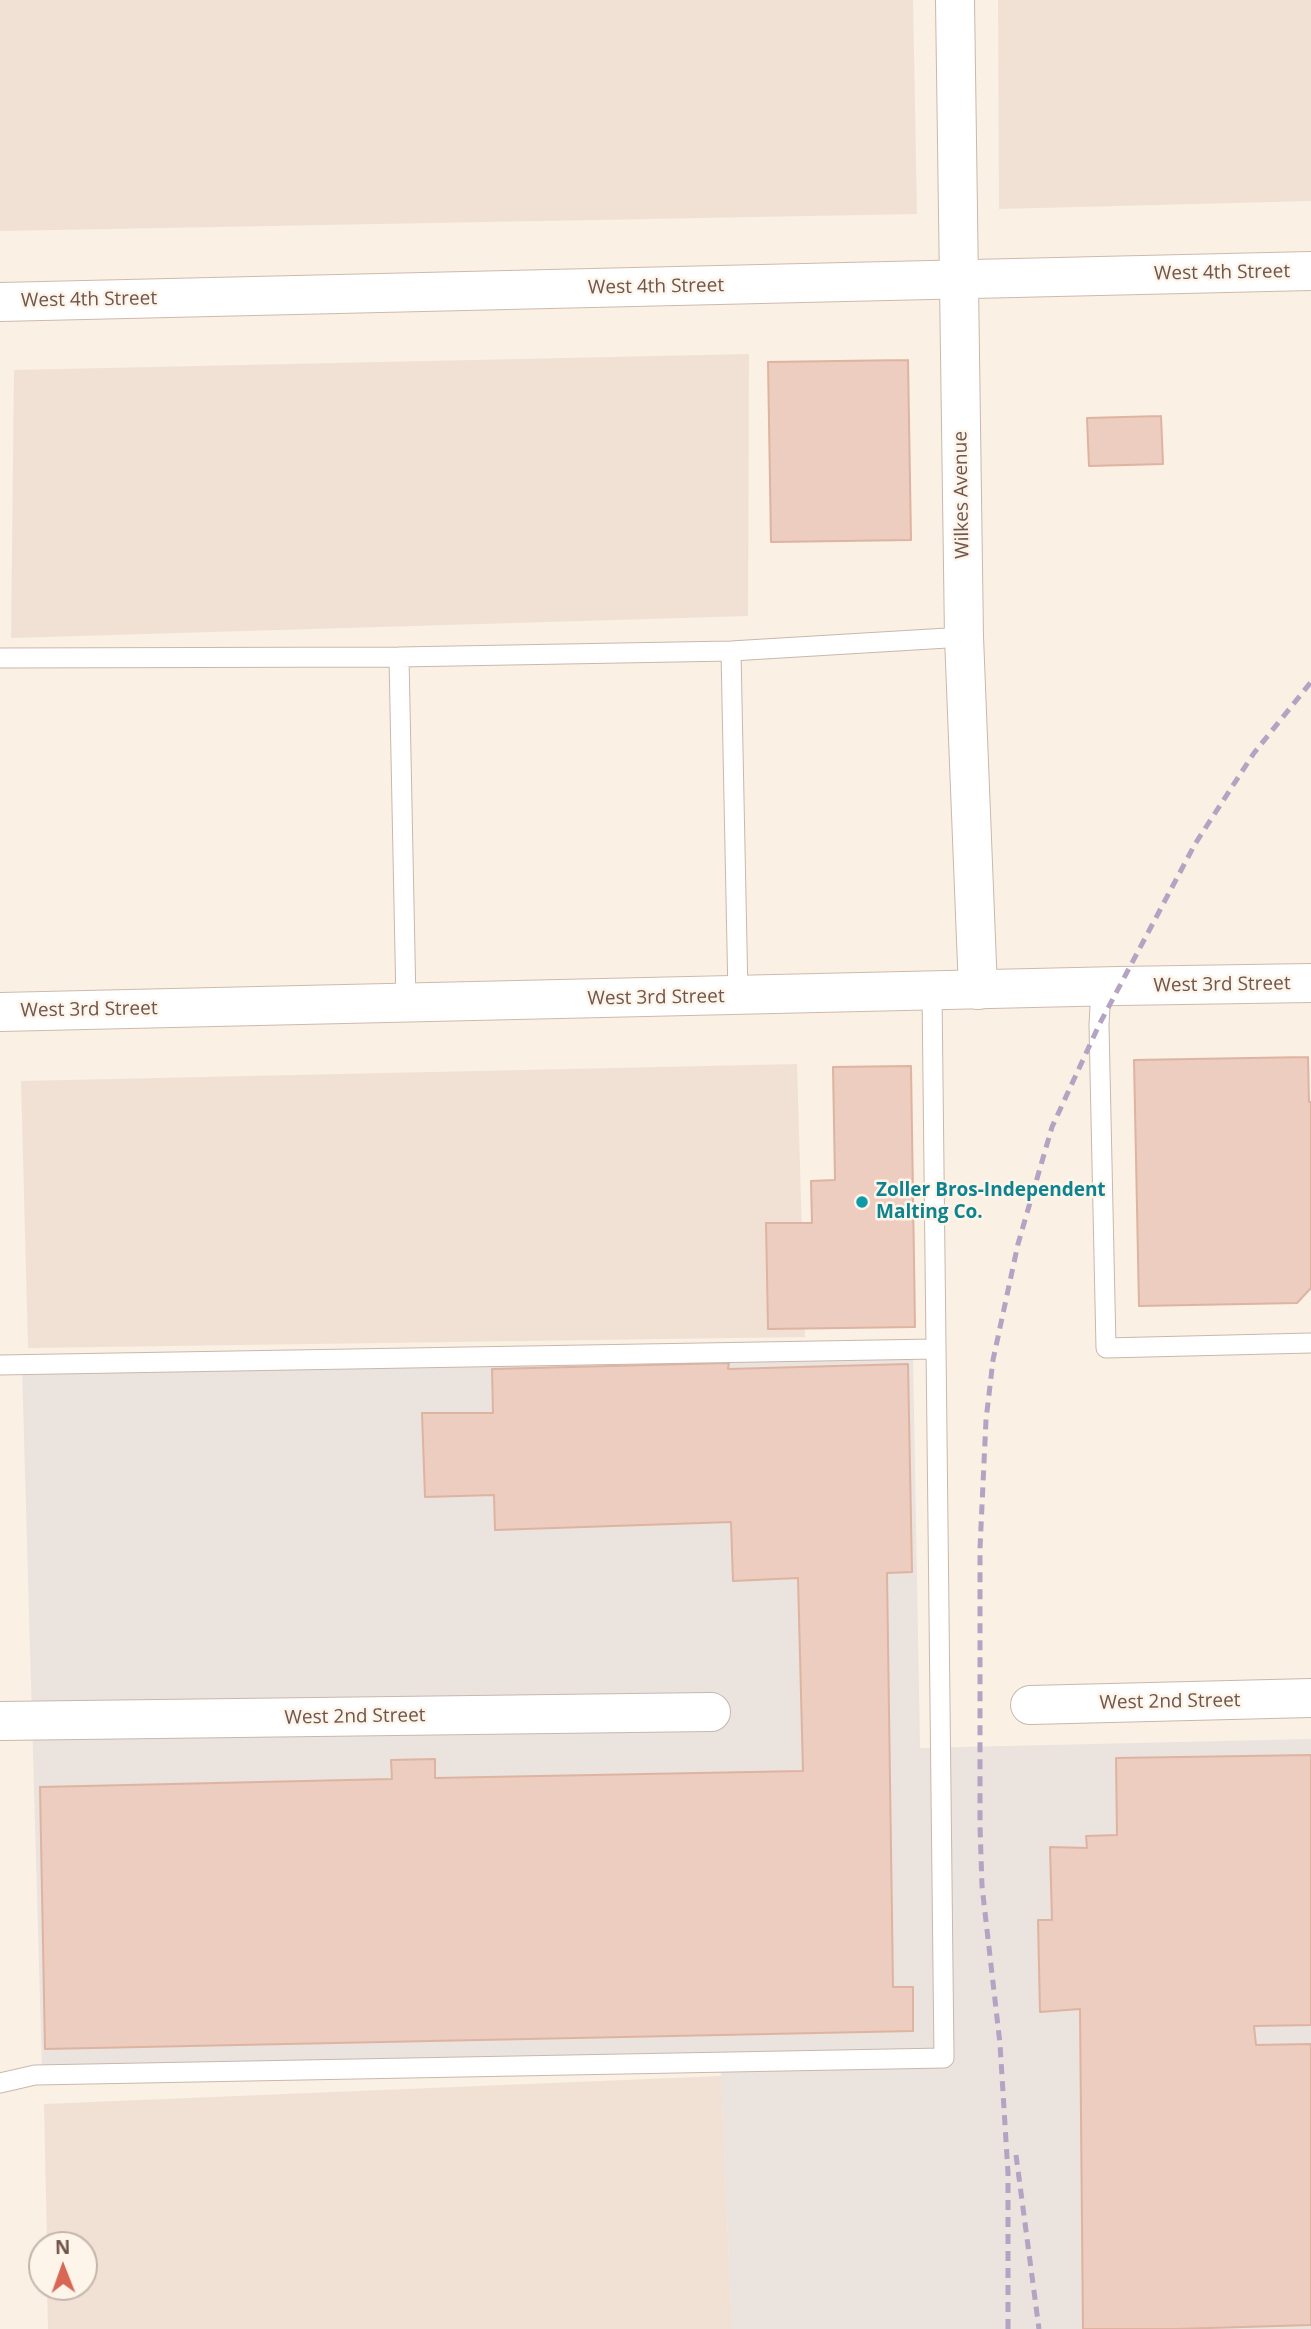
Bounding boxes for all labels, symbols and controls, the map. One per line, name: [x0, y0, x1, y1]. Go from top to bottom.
street label: West 4th Street: [1154, 260, 1290, 286]
street label: West 4th Street: [588, 274, 724, 300]
street label: West 4th Street: [21, 287, 157, 313]
street label: Wilkes Avenue: [949, 431, 975, 559]
street label: West 3rd Street: [1153, 972, 1291, 998]
street label: West 3rd Street: [587, 985, 725, 1011]
street label: West 3rd Street: [20, 997, 158, 1023]
place label: Zoller Bros-Independent Malting Co.: [876, 1180, 1106, 1224]
marker: Zoller Bros-Independent Malting Co.: [854, 1194, 870, 1210]
street label: West 2nd Street: [1099, 1689, 1241, 1715]
street label: West 2nd Street: [284, 1704, 426, 1730]
north arrow: [28, 2231, 98, 2301]
text: N: [55, 2234, 71, 2260]

